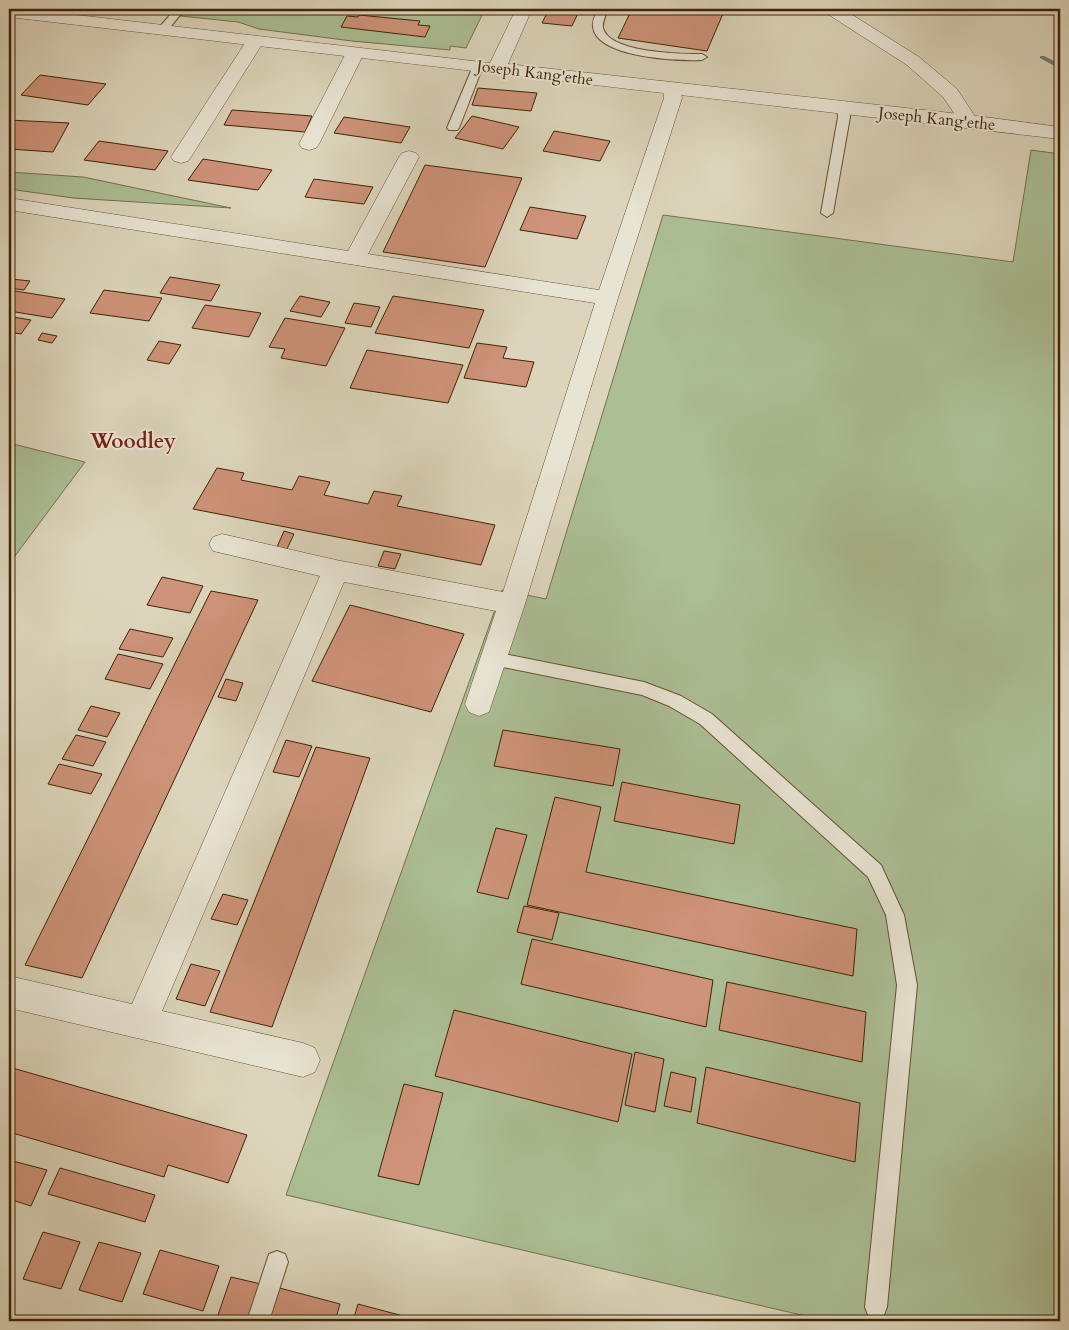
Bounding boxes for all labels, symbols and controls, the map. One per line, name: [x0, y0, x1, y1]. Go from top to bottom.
street label: Joseph Kang'ethe: [473, 55, 594, 91]
street label: Joseph Kang'ethe: [875, 102, 996, 136]
district label: Woodley: [89, 427, 176, 456]

